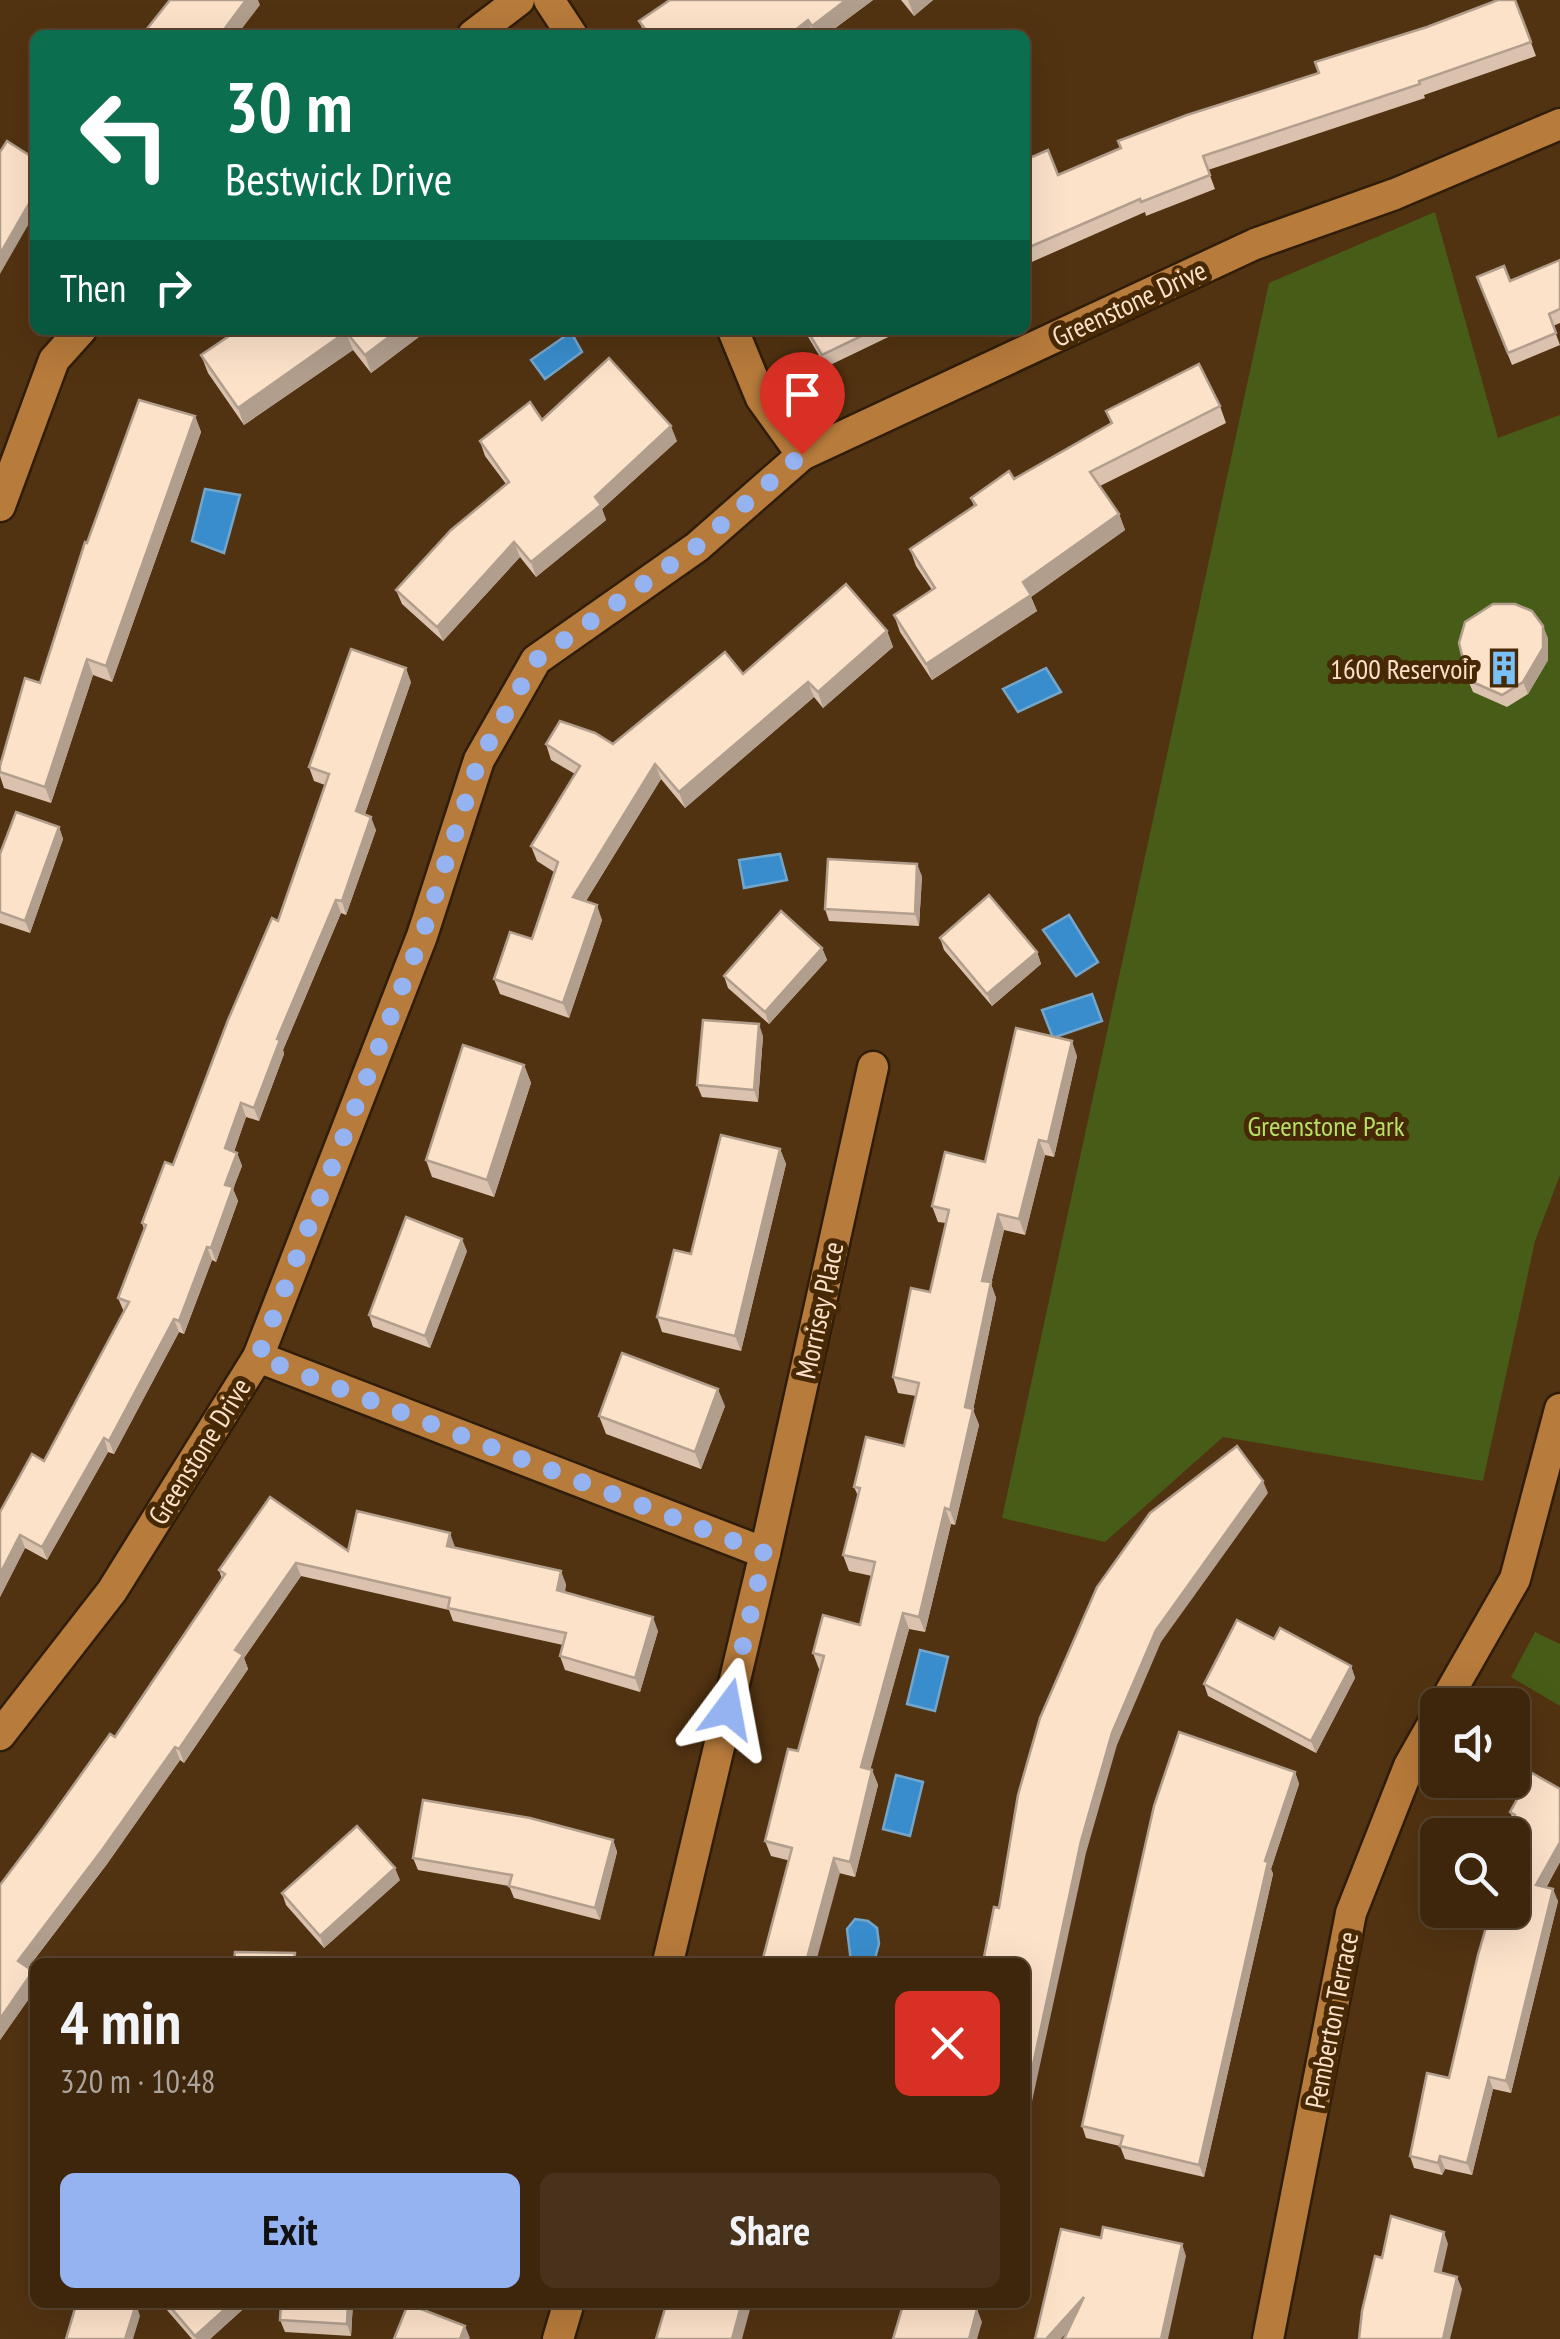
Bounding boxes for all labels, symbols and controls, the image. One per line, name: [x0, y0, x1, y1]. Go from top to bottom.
text: 30 m: [225, 61, 353, 151]
icon: left: [60, 70, 190, 200]
text: Bestwick Drive: [225, 149, 452, 207]
street label: Greenstone Drive: [1046, 251, 1212, 355]
icon: right: [146, 260, 201, 315]
text: Then: [60, 263, 126, 312]
pin: [760, 352, 845, 455]
icon: arrive: [775, 367, 830, 422]
building icon: 1600 Reservoir: [1485, 649, 1523, 687]
place label: 1600 Reservoir: [1330, 650, 1476, 687]
park label: Greenstone Park: [1247, 1107, 1405, 1144]
street label: Morrisey Place: [786, 1238, 852, 1382]
street label: Greenstone Drive: [139, 1371, 259, 1531]
position arrow: [676, 1657, 780, 1761]
map controls: [1420, 1688, 1530, 1928]
button: sound: [1420, 1688, 1530, 1798]
button: search: [1420, 1818, 1530, 1928]
street label: Pemberton Terrace: [1296, 1928, 1366, 2112]
text: 4 min: [60, 1983, 181, 2061]
button: close: [895, 1991, 1000, 2096]
text: 320 m · 10:48: [60, 2060, 215, 2102]
button: Exit: [60, 2173, 520, 2288]
button: Share: [540, 2173, 1000, 2288]

